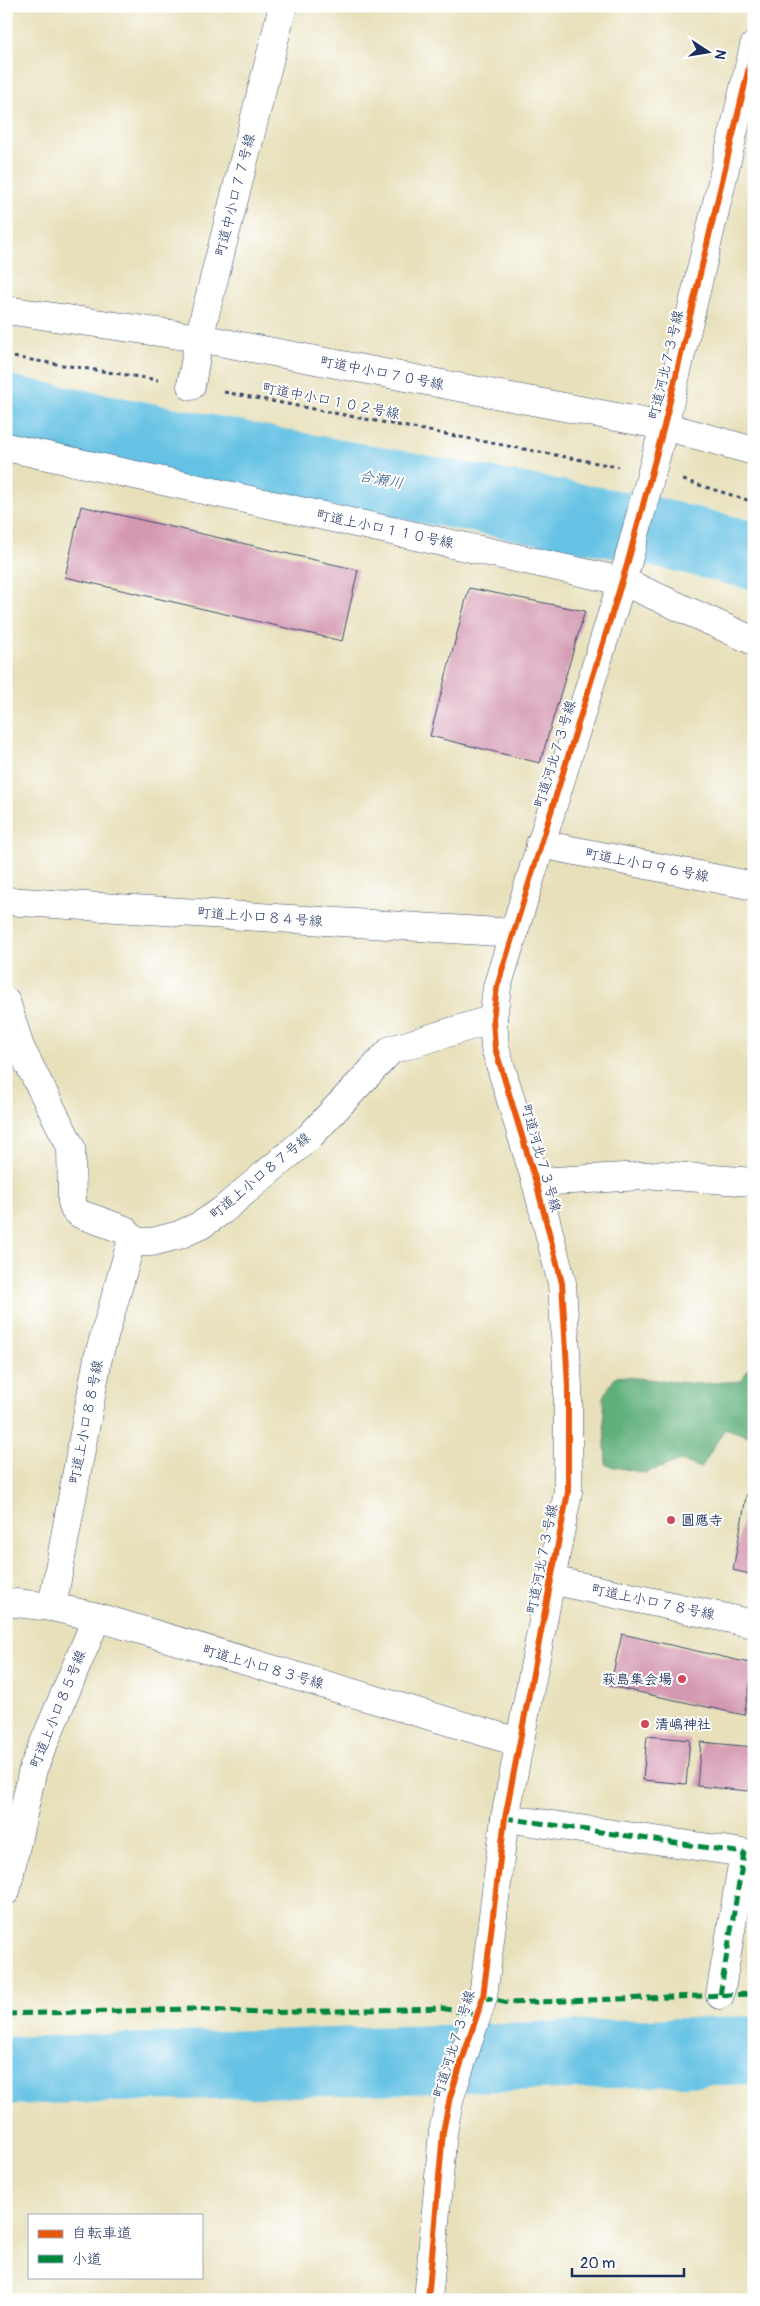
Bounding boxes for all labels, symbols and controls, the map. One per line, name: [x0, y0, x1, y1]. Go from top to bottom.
north arrow: [682, 28, 732, 78]
text: N: [711, 48, 730, 61]
street label: 町道中小口７７号線: [212, 132, 258, 258]
street label: 町道河北７３号線: [645, 309, 687, 421]
street label: 町道中小口７０号線: [319, 353, 445, 393]
street label: 町道中小口１０２号線: [261, 379, 401, 423]
water label: 合瀬川: [357, 466, 405, 494]
street label: 町道上小口１１０号線: [315, 506, 455, 552]
street label: 町道河北７３号線: [530, 698, 580, 810]
street label: 町道上小口９６号線: [584, 845, 710, 885]
street label: 町道上小口８４号線: [197, 904, 323, 930]
street label: 町道河北７３号線: [517, 1102, 565, 1214]
street label: 町道上小口８７号線: [206, 1129, 314, 1223]
street label: 町道上小口８８号線: [66, 1359, 106, 1485]
street label: 町道河北７３号線: [523, 1502, 561, 1616]
place label: 圓應寺: [681, 1512, 723, 1529]
marker: 圓應寺: [665, 1514, 677, 1526]
street label: 町道上小口７８号線: [590, 1581, 716, 1623]
street label: 町道上小口８３号線: [200, 1641, 326, 1693]
street label: 町道上小口８５号線: [27, 1647, 89, 1771]
place label: 萩島集会場: [602, 1671, 672, 1688]
marker: 萩島集会場: [676, 1673, 688, 1685]
place label: 清嶋神社: [655, 1716, 711, 1733]
marker: 清嶋神社: [639, 1718, 651, 1730]
street label: 町道河北７３号線: [429, 1988, 479, 2100]
legend: [28, 2214, 202, 2278]
text: 自転車道: [72, 2224, 132, 2243]
scale bar: [572, 2246, 685, 2278]
text: 小道: [72, 2250, 102, 2269]
text: 20 m: [580, 2254, 615, 2273]

